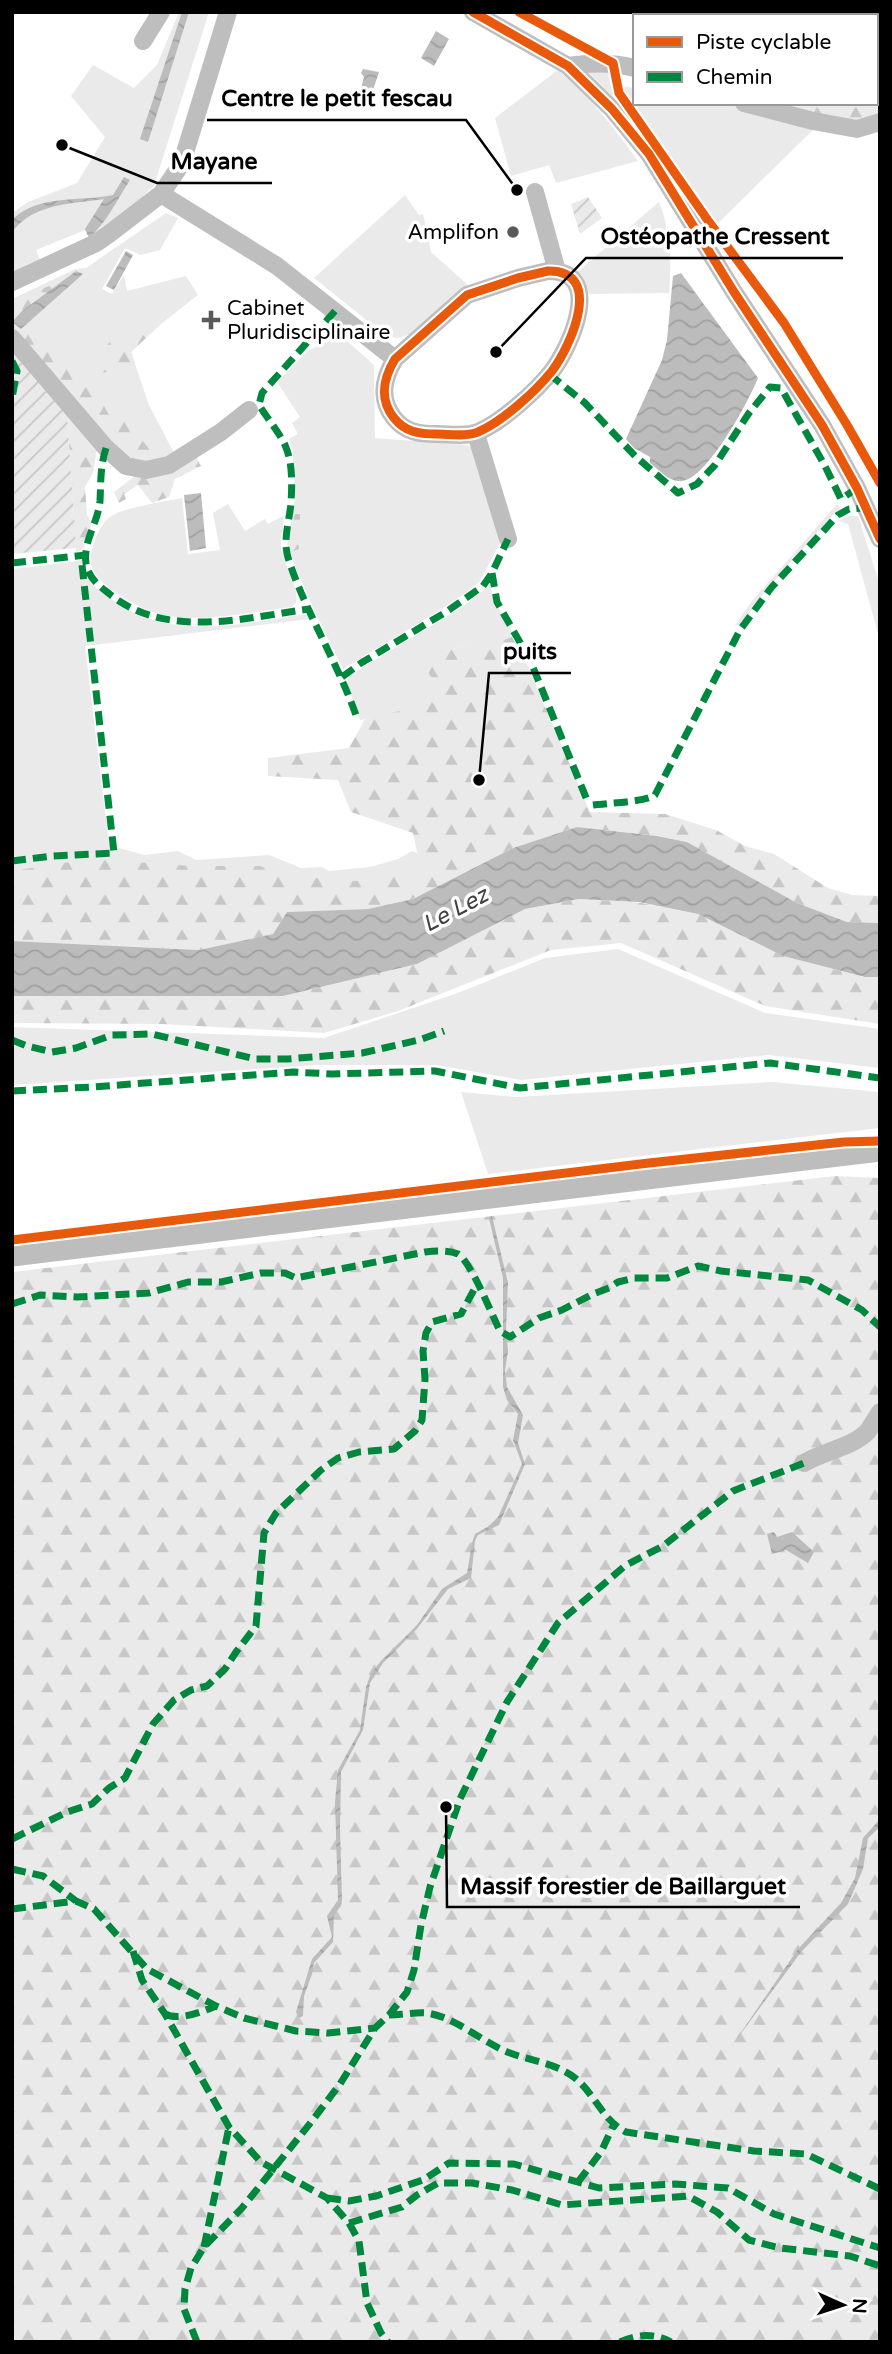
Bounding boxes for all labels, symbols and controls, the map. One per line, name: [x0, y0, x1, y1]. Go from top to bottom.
legend: [633, 14, 878, 105]
text: Piste cyclable: [696, 30, 831, 55]
text: Chemin: [696, 65, 773, 90]
callout: Centre le petit fescau: [207, 76, 466, 120]
text: Centre le petit fescau: [221, 85, 453, 113]
callout: Mayane: [157, 139, 272, 183]
text: Mayane: [170, 148, 258, 176]
callout: Ostéopathe Cressent: [586, 214, 843, 258]
place label: Amplifon: [408, 220, 499, 245]
text: Ostéopathe Cressent: [601, 223, 830, 251]
marker: Amplifon: [505, 224, 521, 240]
place label: Cabinet Pluridisciplinaire: [227, 296, 391, 345]
marker: Cabinet Pluridisciplinaire: [201, 310, 221, 330]
callout: puits: [489, 629, 571, 673]
text: puits: [503, 638, 557, 666]
water label: Le Lez: [418, 880, 495, 939]
callout: Massif forestier de Baillarguet: [447, 1863, 800, 1907]
text: Massif forestier de Baillarguet: [460, 1873, 786, 1901]
north arrow: [808, 2270, 878, 2340]
text: N: [848, 2298, 870, 2314]

